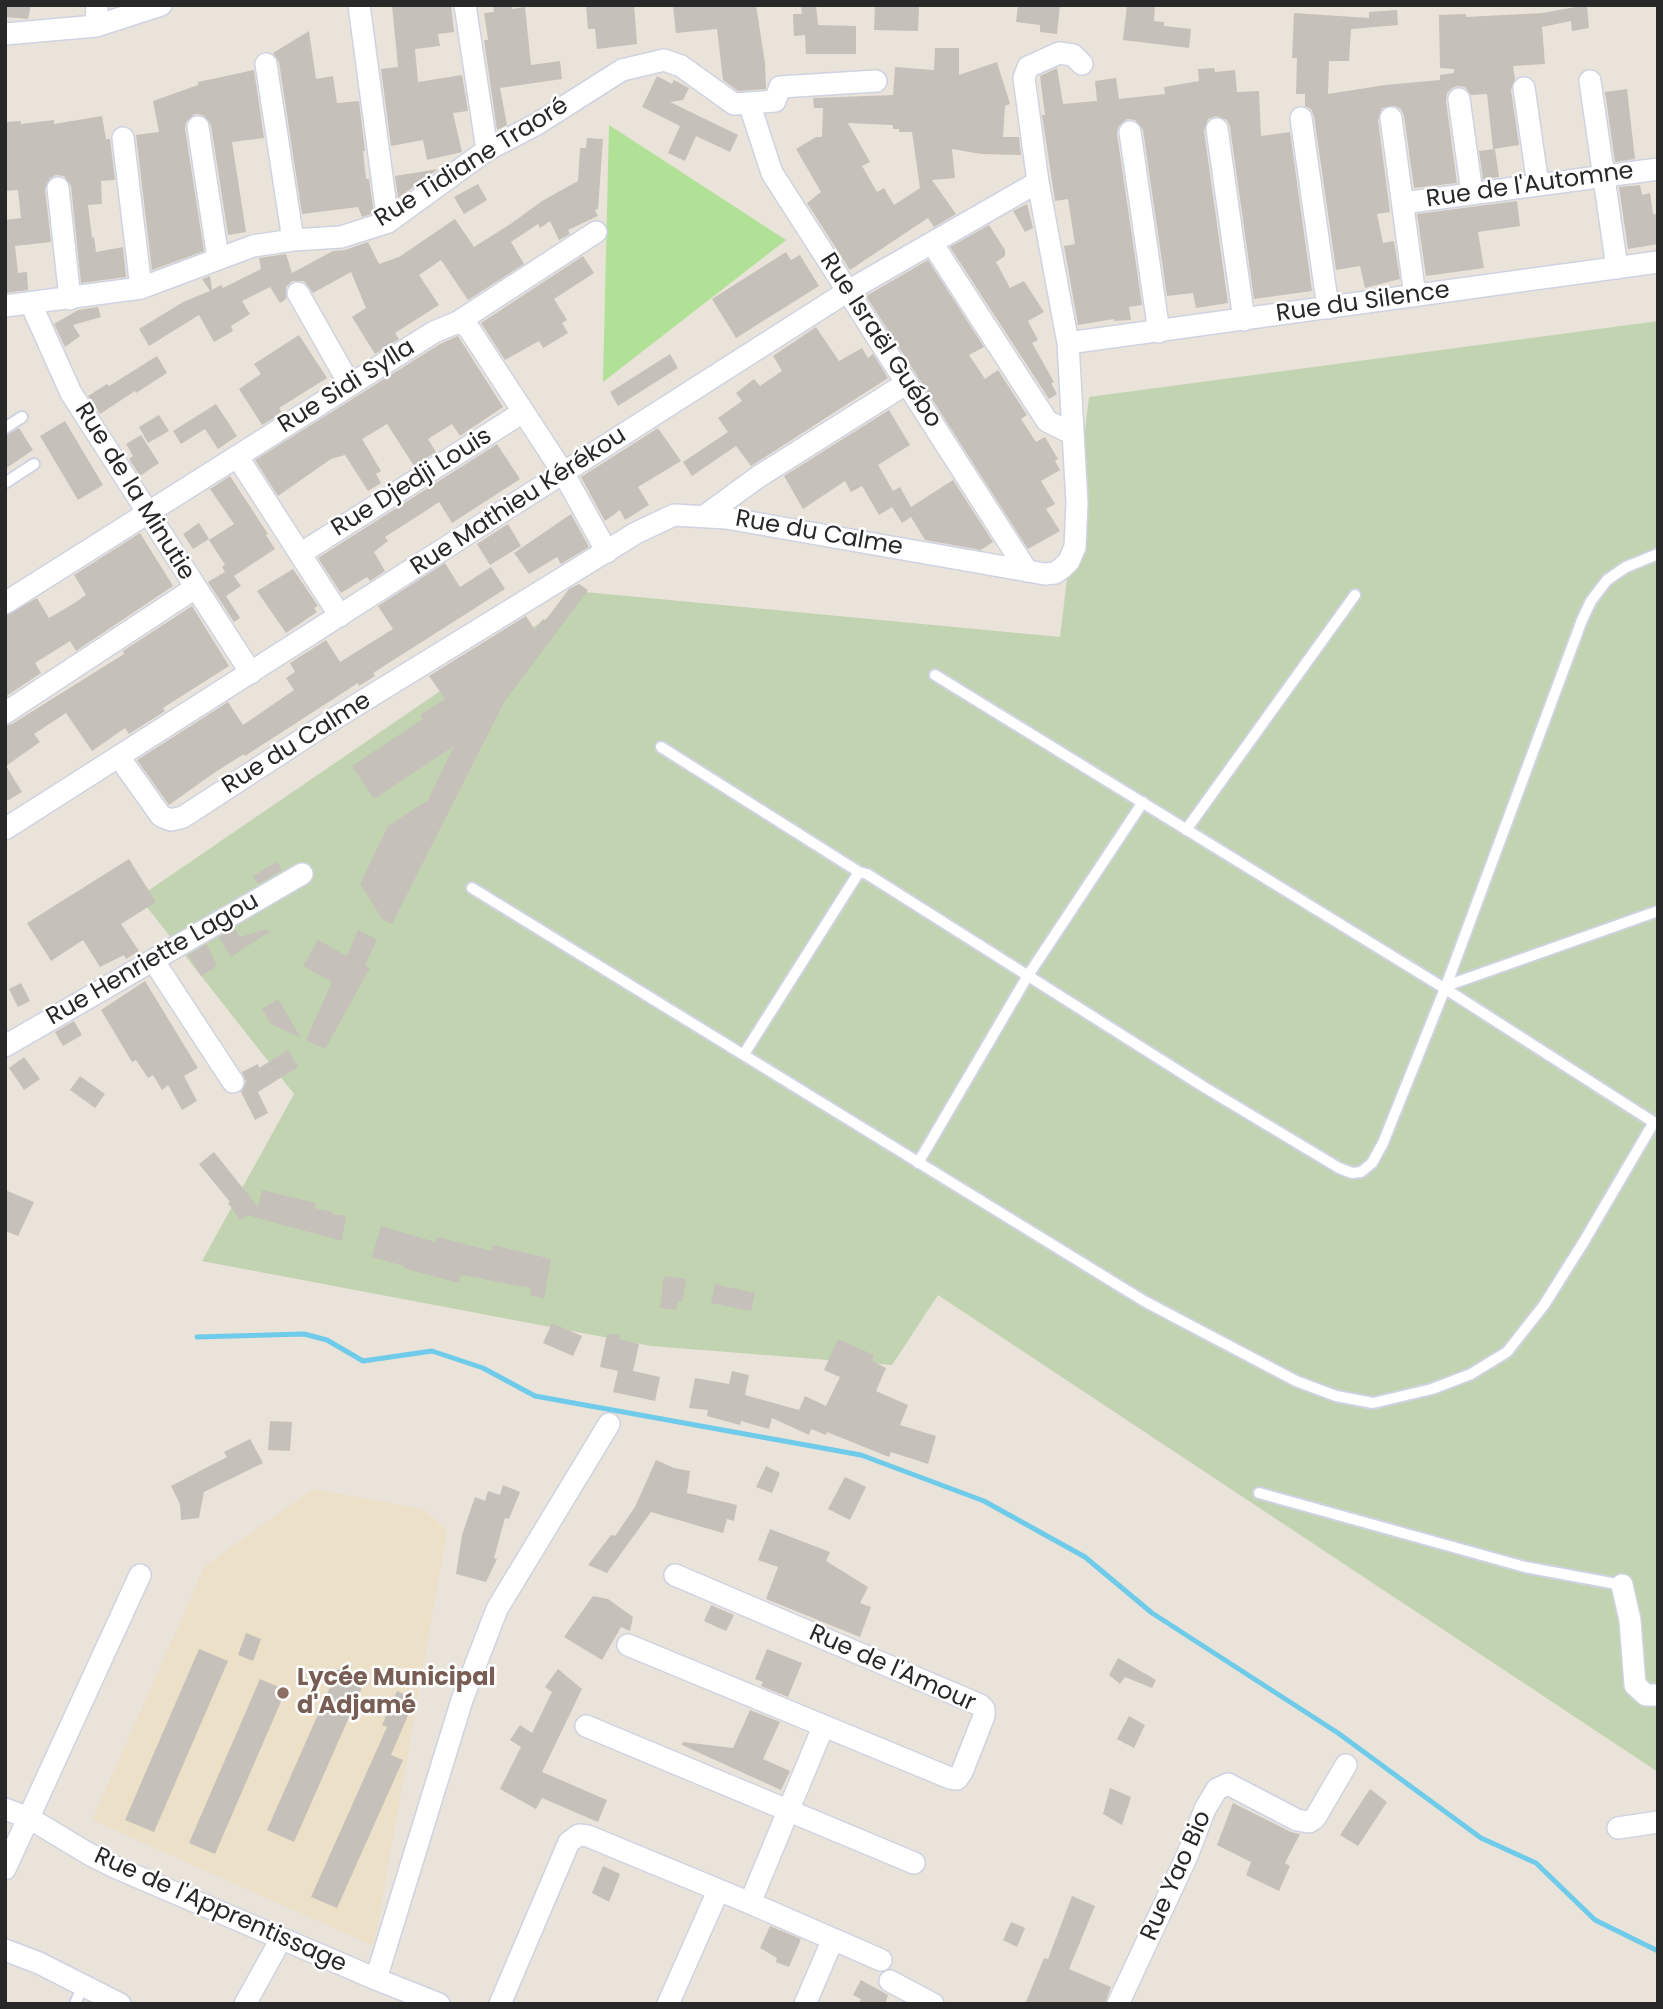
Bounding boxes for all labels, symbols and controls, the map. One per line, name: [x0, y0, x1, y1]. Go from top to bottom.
street label: Rue Tidiane Traoré: [370, 92, 574, 234]
street label: Rue de l'Automne: [1424, 157, 1636, 215]
street label: Rue Israël Guébo: [813, 248, 947, 434]
street label: Rue du Silence: [1274, 277, 1452, 329]
street label: Rue Sidi Sylla: [273, 334, 421, 440]
street label: Rue de la Minutie: [68, 398, 200, 586]
street label: Rue Djedji Louis: [327, 422, 497, 544]
street label: Rue Mathieu Kérékou: [406, 422, 632, 582]
street label: Rue du Calme: [733, 505, 905, 563]
street label: Rue du Calme: [218, 687, 376, 801]
street label: Rue Henriette Lagou: [42, 887, 264, 1033]
street label: Rue de l'Amour: [804, 1619, 980, 1719]
place label: Lycée Municipal d'Adjamé: [297, 1665, 496, 1721]
marker: Lycée Municipal d'Adjamé: [275, 1685, 291, 1701]
street label: Rue Yao Bio: [1136, 1807, 1218, 1945]
street label: Rue de l'Apprentissage: [89, 1842, 351, 1980]

